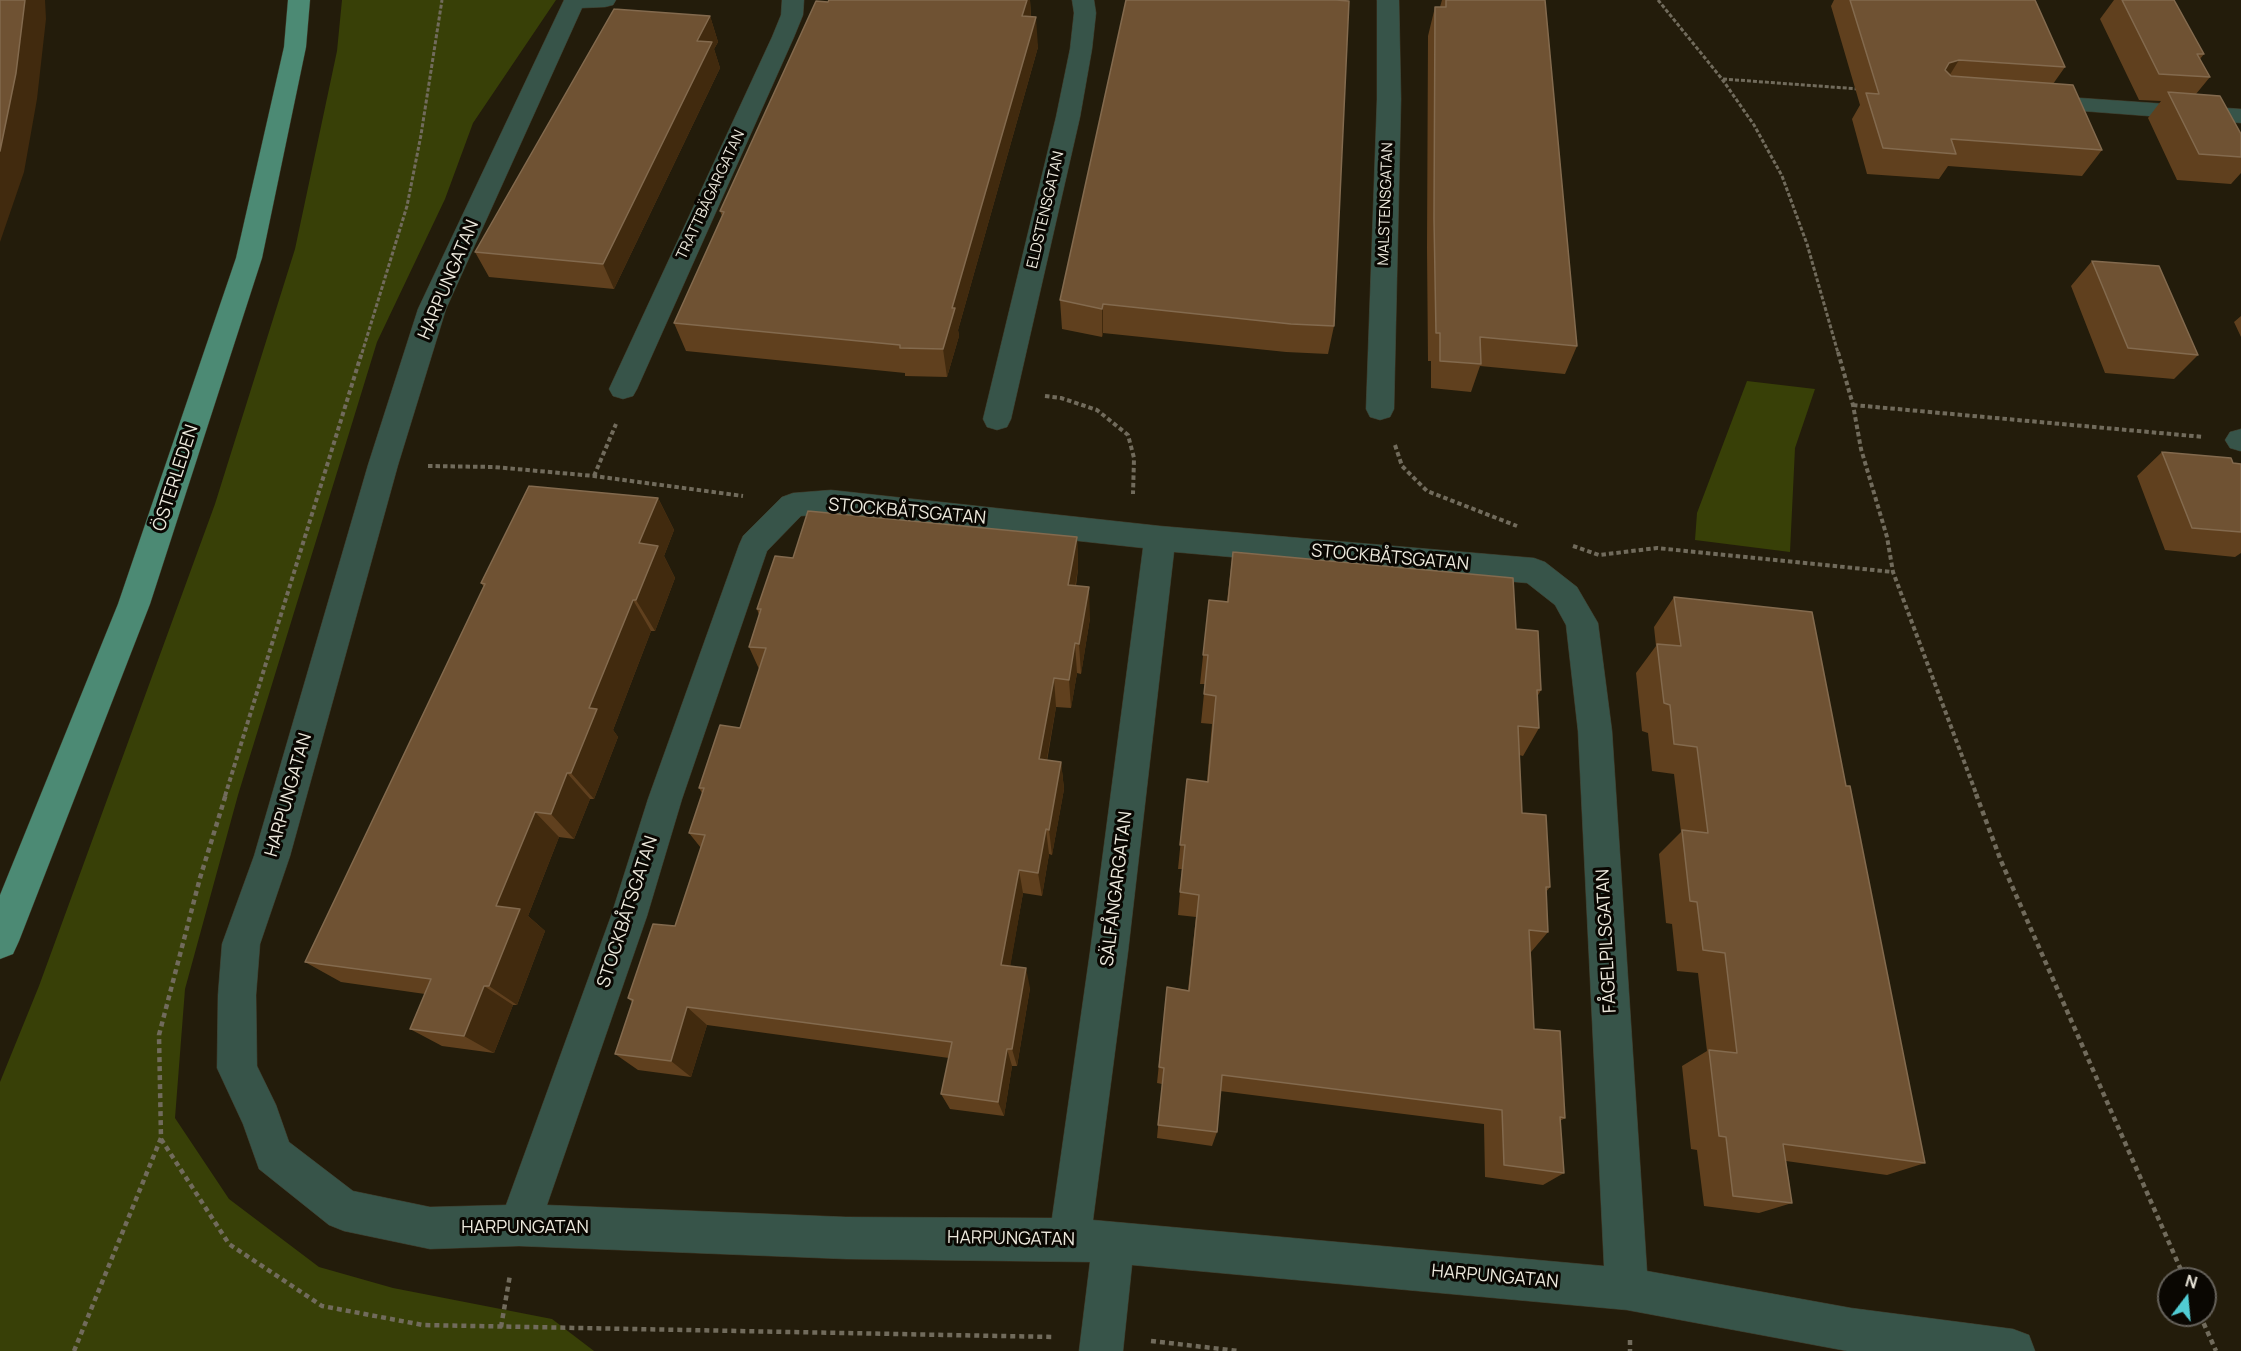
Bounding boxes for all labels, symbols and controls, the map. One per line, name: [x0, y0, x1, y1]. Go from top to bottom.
street label: TRATTBÄGARGATAN: [673, 127, 749, 263]
street label: MALSTENSGATAN: [1375, 142, 1397, 266]
street label: ELDSTENSGATAN: [1024, 150, 1068, 270]
street label: HARPUNGATAN: [414, 217, 484, 343]
street label: ÖSTERLEDEN: [149, 422, 203, 534]
street label: STOCKBÅTSGATAN: [827, 494, 987, 530]
street label: STOCKBÅTSGATAN: [1310, 540, 1470, 576]
street label: HARPUNGATAN: [261, 731, 317, 859]
street label: SÄLFÅNGARGATAN: [1097, 810, 1137, 968]
street label: STOCKBÅTSGATAN: [593, 833, 663, 991]
street label: FÅGELPILSGATAN: [1592, 868, 1622, 1014]
street label: HARPUNGATAN: [461, 1217, 589, 1239]
street label: HARPUNGATAN: [947, 1227, 1075, 1251]
street label: HARPUNGATAN: [1430, 1261, 1560, 1293]
north arrow: [2157, 1267, 2217, 1327]
text: N: [2183, 1269, 2200, 1294]

